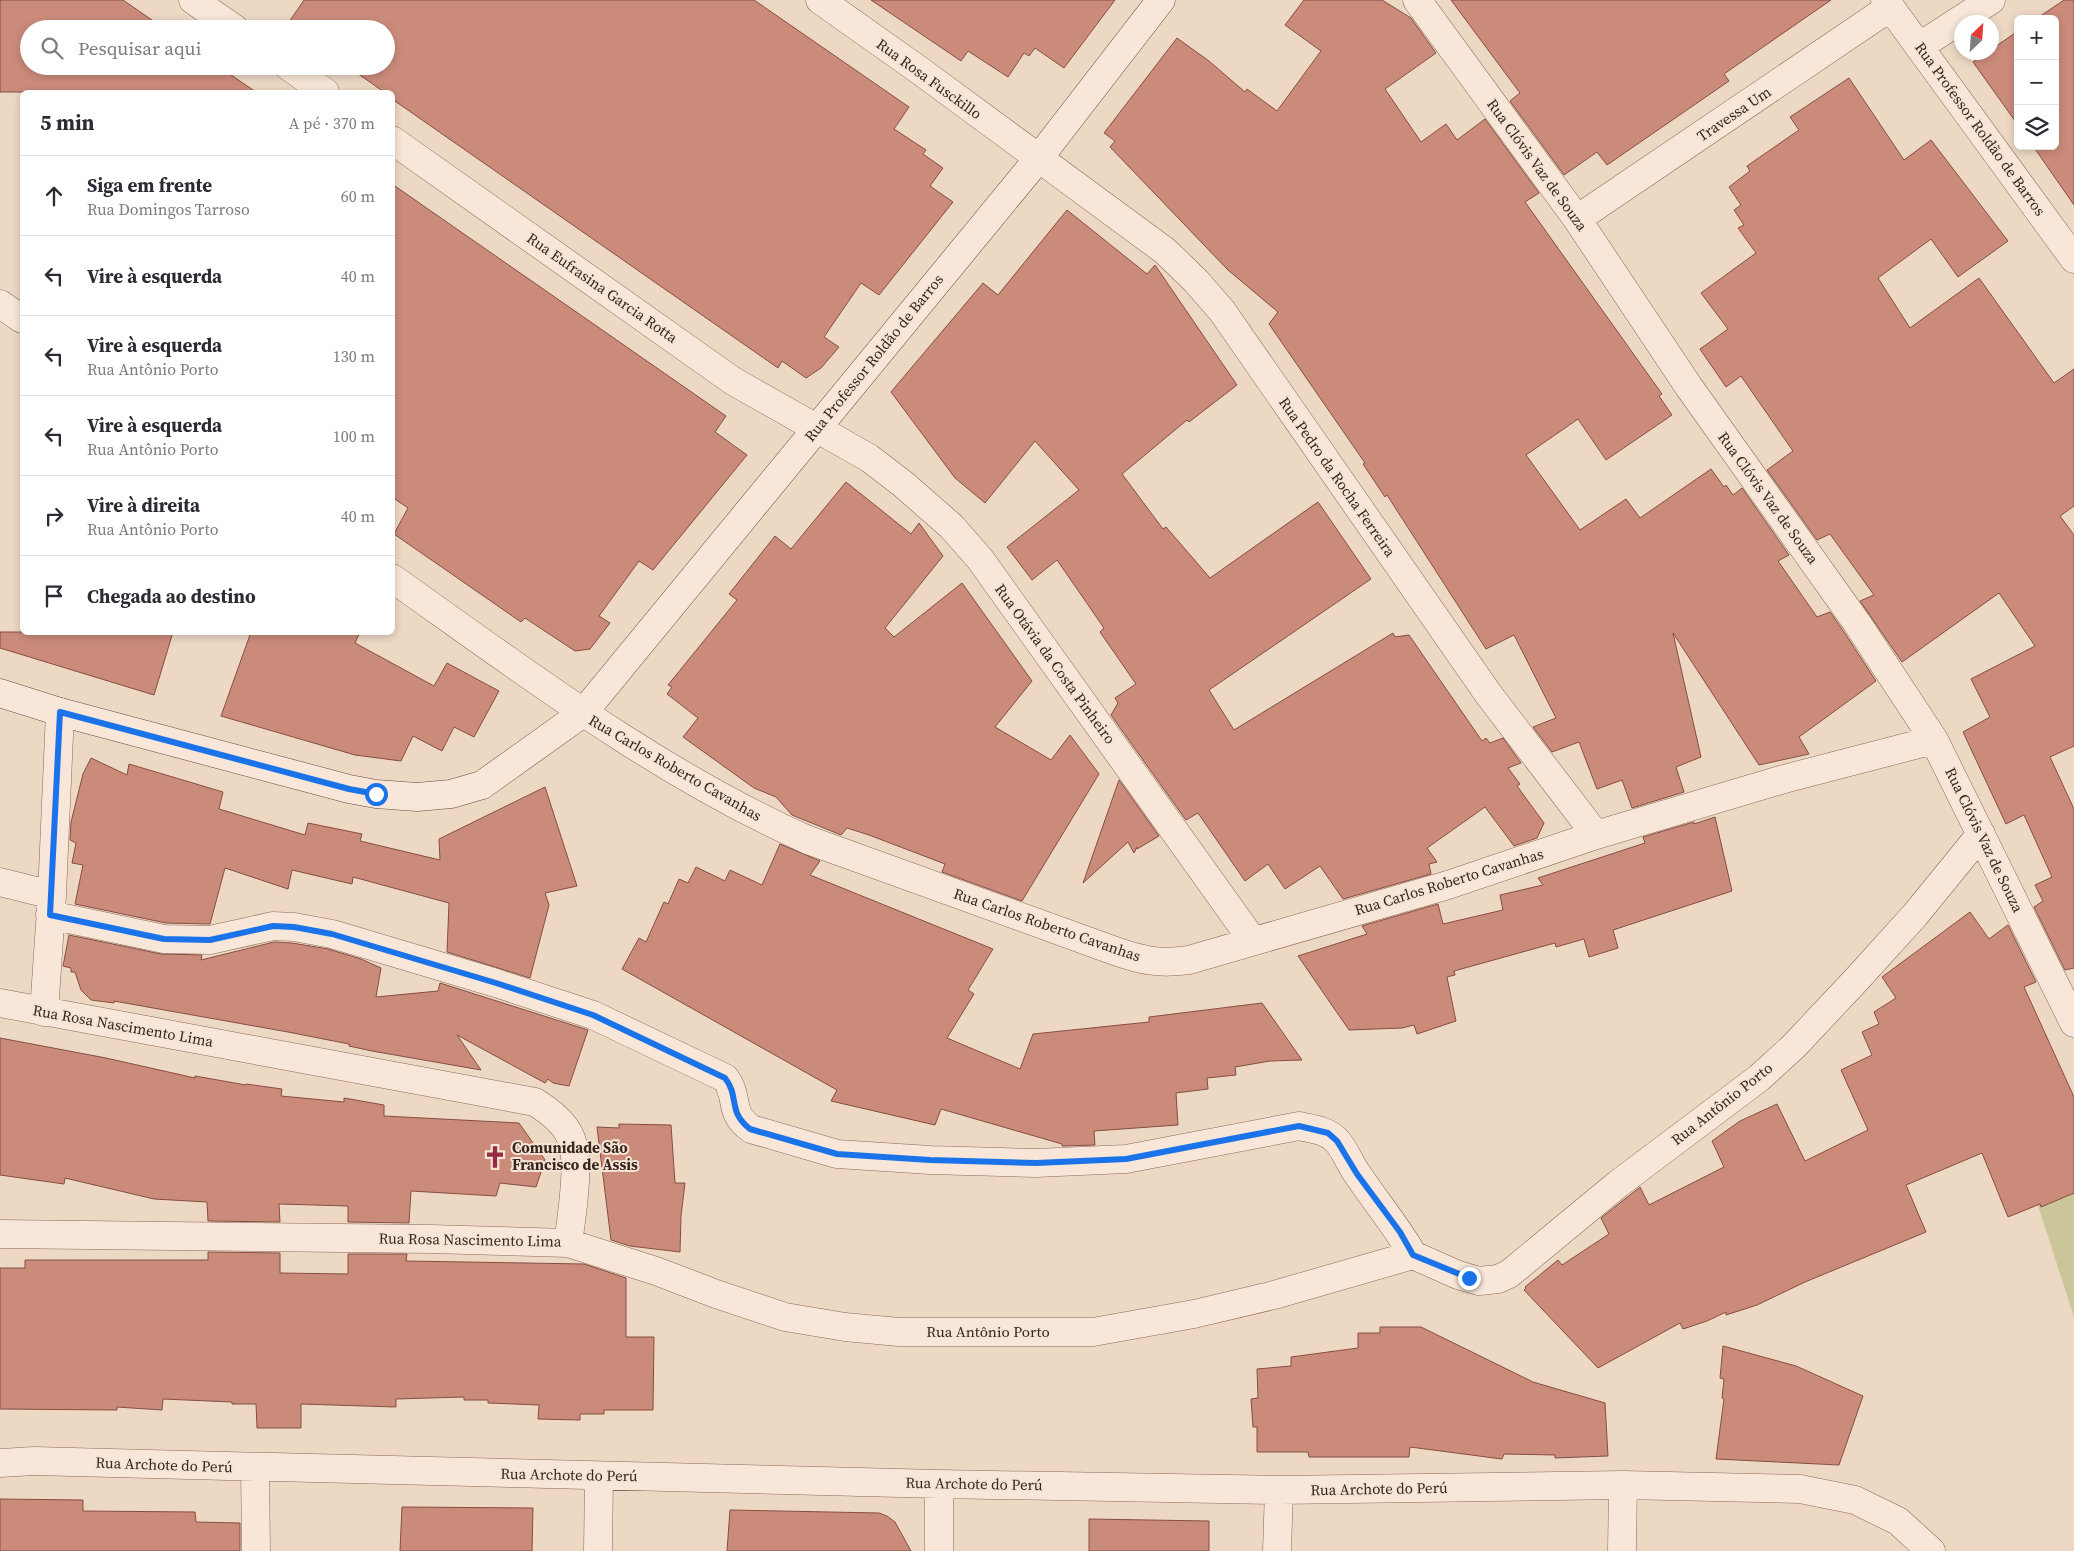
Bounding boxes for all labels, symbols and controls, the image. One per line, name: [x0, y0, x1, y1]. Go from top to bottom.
north arrow: [1954, 15, 1999, 60]
map controls: [2014, 15, 2059, 150]
button: +: [2014, 15, 2059, 60]
search box: [20, 20, 395, 75]
street label: Rua Rosa Fusckillo: [872, 33, 986, 124]
icon: search: [38, 34, 66, 62]
text: Pesquisar aqui: [78, 35, 201, 61]
street label: Rua Professor Roldão de Barros: [1910, 37, 2051, 220]
button: −: [2014, 60, 2059, 105]
street label: Travessa Um: [1693, 81, 1775, 146]
street label: Rua Clóvis Vaz de Souza: [1482, 94, 1593, 235]
button: layers: [2014, 105, 2059, 150]
text: 5 min: [40, 108, 95, 137]
text: A pé · 370 m: [289, 112, 375, 134]
text: Siga em frente: [87, 172, 212, 198]
icon: ahead: [40, 182, 68, 210]
text: 60 m: [341, 185, 375, 207]
text: Rua Domingos Tarroso: [87, 198, 250, 220]
street label: Rua Eufrasina Garcia Rotta: [523, 227, 682, 348]
icon: left: [40, 262, 68, 290]
text: Vire à esquerda: [87, 263, 222, 289]
text: 40 m: [341, 265, 375, 287]
street label: Rua Professor Roldão de Barros: [799, 269, 948, 446]
text: Vire à esquerda: [87, 332, 222, 358]
icon: left: [40, 342, 68, 370]
text: 130 m: [333, 345, 375, 367]
text: Rua Antônio Porto: [87, 358, 219, 380]
street label: Rua Pedro da Rocha Ferreira: [1274, 392, 1401, 561]
text: Vire à esquerda: [87, 412, 222, 438]
icon: left: [40, 422, 68, 450]
text: 100 m: [333, 425, 375, 447]
street label: Rua Clóvis Vaz de Souza: [1713, 427, 1824, 568]
text: Rua Antônio Porto: [87, 438, 219, 460]
text: Vire à direita: [87, 492, 200, 518]
icon: right: [40, 502, 68, 530]
text: 40 m: [341, 505, 375, 527]
text: Rua Antônio Porto: [87, 518, 219, 540]
street label: Rua Otávia da Costa Pinheiro: [990, 579, 1121, 748]
icon: arrive: [40, 582, 68, 610]
text: Chegada ao destino: [87, 583, 256, 609]
street label: Rua Carlos Roberto Cavanhas: [585, 709, 766, 826]
street label: Rua Clóvis Vaz de Souza: [1940, 764, 2029, 916]
route start: [365, 783, 388, 806]
street label: Rua Carlos Roberto Cavanhas: [1352, 843, 1546, 920]
street label: Rua Carlos Roberto Cavanhas: [951, 883, 1144, 966]
street label: Rua Rosa Nascimento Lima: [31, 999, 215, 1052]
street label: Rua Antônio Porto: [1667, 1057, 1777, 1150]
place label: Comunidade São Francisco de Assis: [512, 1137, 638, 1175]
church icon: Comunidade São Francisco de Assis: [482, 1144, 508, 1170]
street label: Rua Rosa Nascimento Lima: [378, 1227, 562, 1252]
route end: [1458, 1267, 1481, 1290]
street label: Rua Antônio Porto: [926, 1321, 1050, 1342]
street label: Rua Archote do Perú: [95, 1452, 233, 1477]
street label: Rua Archote do Perú: [500, 1463, 638, 1486]
street label: Rua Archote do Perú: [905, 1472, 1043, 1495]
street label: Rua Archote do Perú: [1310, 1477, 1448, 1500]

